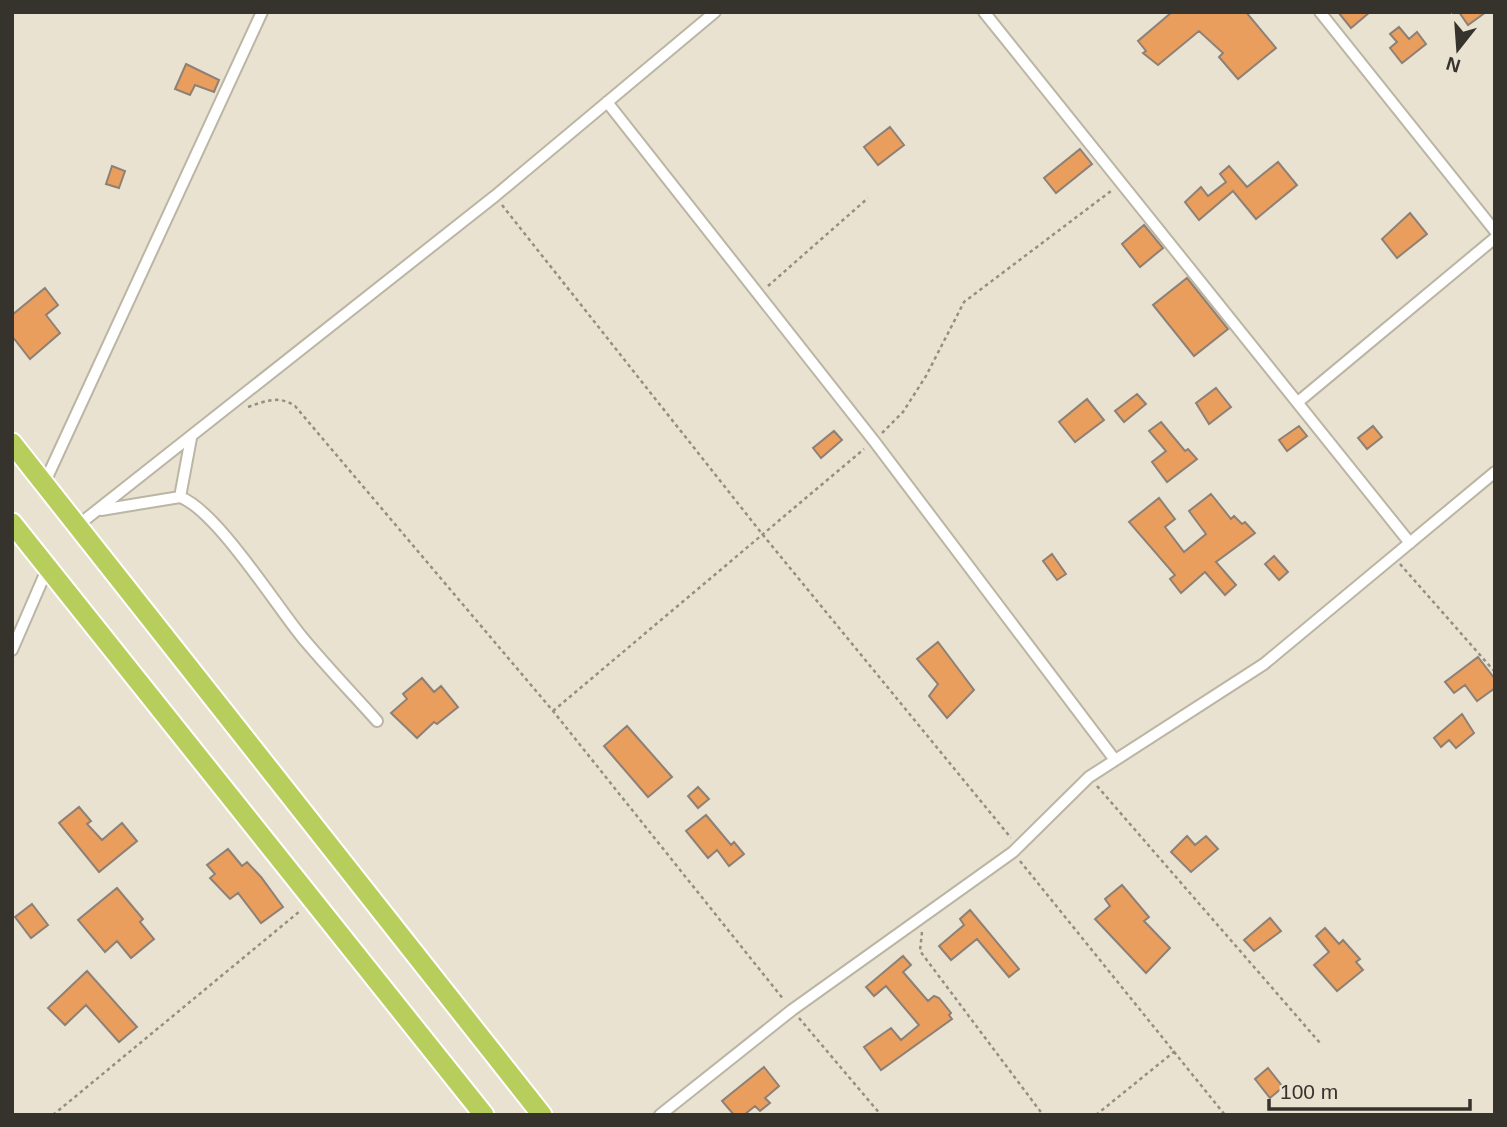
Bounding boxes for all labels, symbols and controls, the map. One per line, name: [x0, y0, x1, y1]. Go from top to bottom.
north arrow: [1423, 14, 1493, 84]
text: N: [1444, 53, 1463, 77]
scale bar: [1269, 1068, 1470, 1112]
text: 100 m: [1280, 1080, 1338, 1103]

